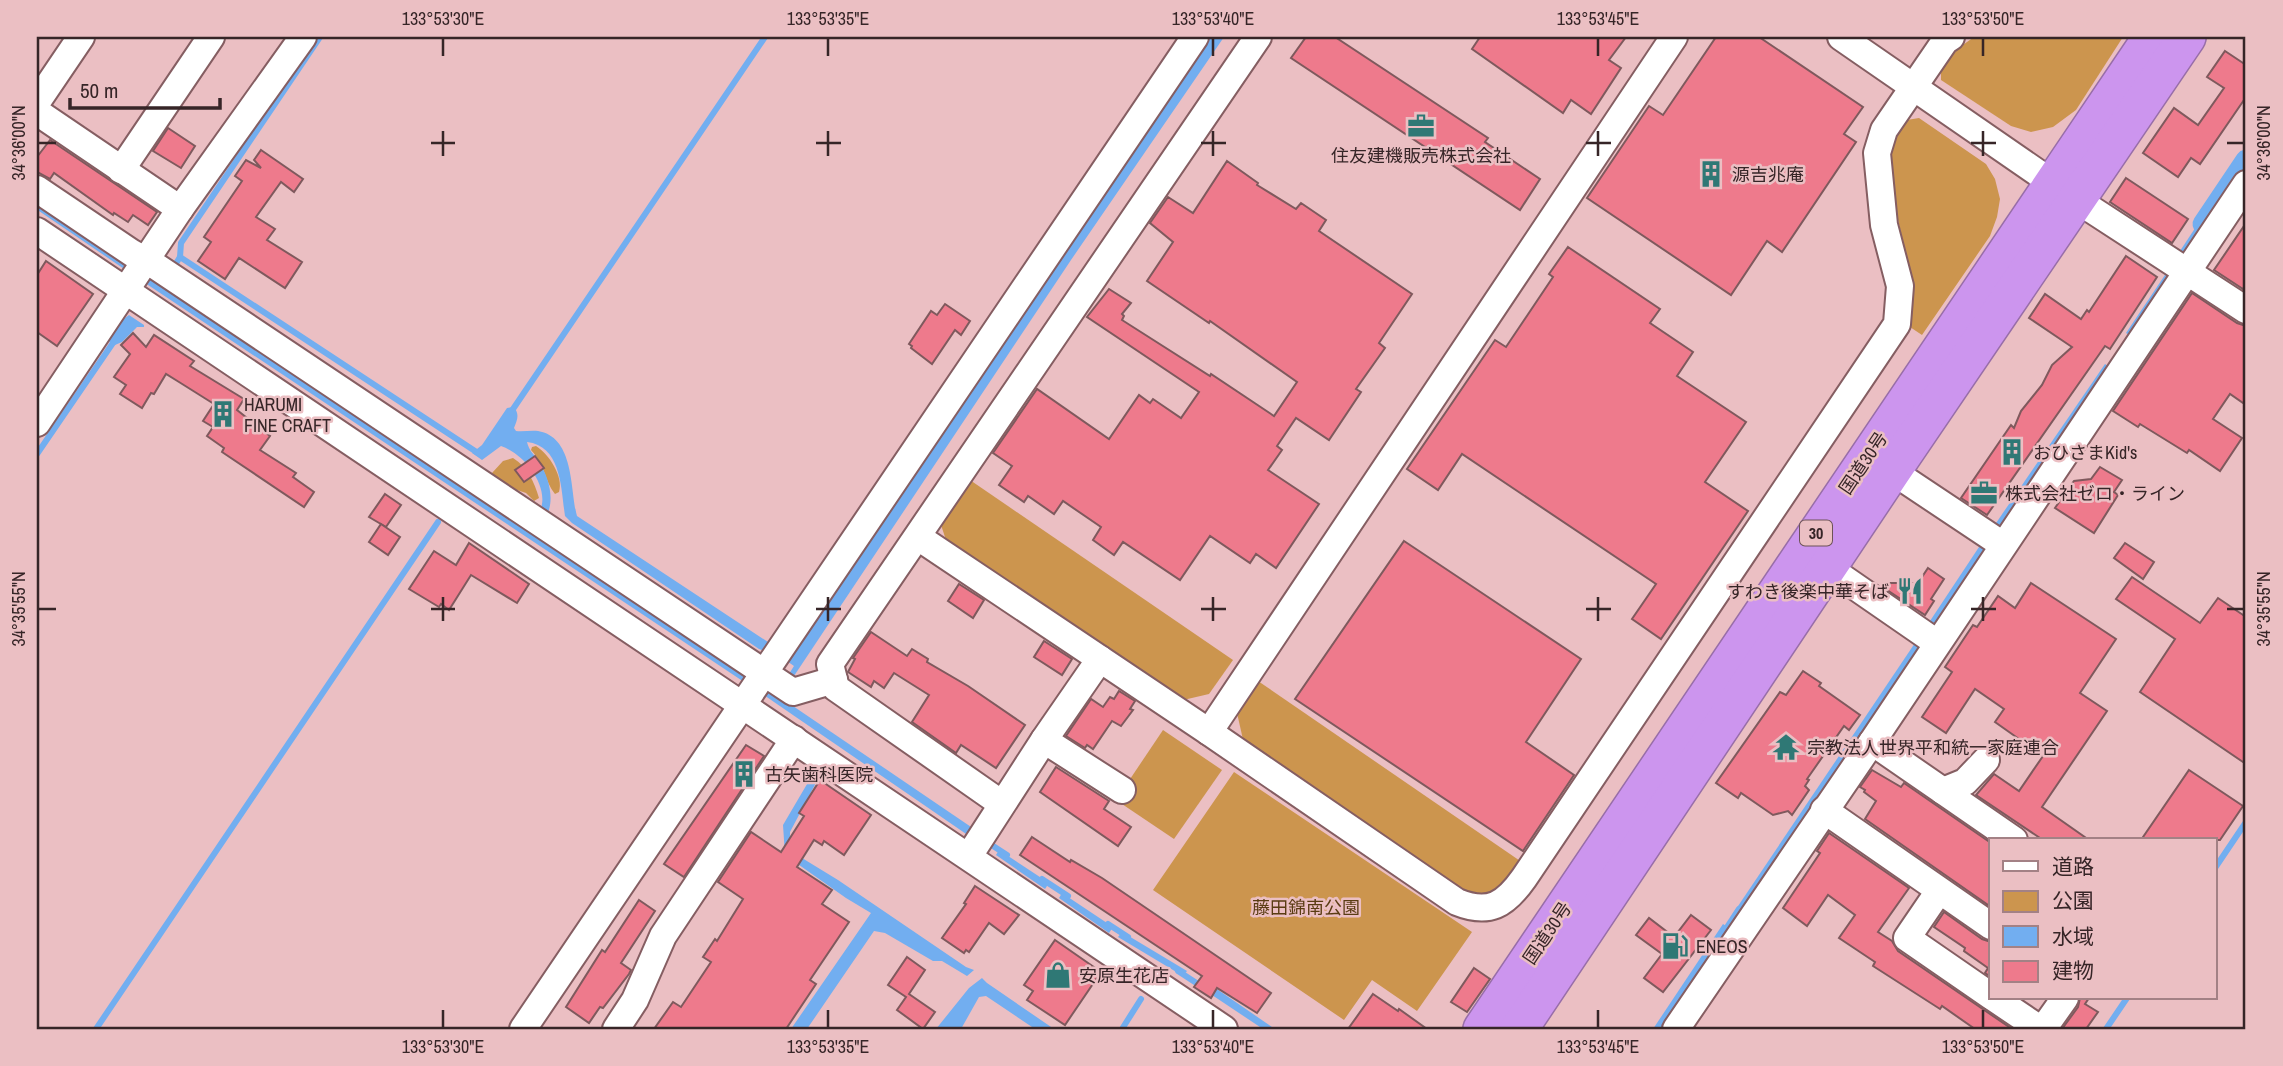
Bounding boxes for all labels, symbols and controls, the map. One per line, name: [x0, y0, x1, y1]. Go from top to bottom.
text: 133°53'30"E: [402, 6, 484, 31]
text: 133°53'35"E: [787, 6, 869, 31]
text: 133°53'40"E: [1172, 6, 1254, 31]
text: 133°53'45"E: [1557, 6, 1639, 31]
text: 133°53'50"E: [1942, 6, 2024, 31]
scale bar: [70, 66, 220, 110]
text: 50 m: [80, 76, 118, 105]
text: 34°36'00"N: [6, 105, 31, 181]
text: 34°36'00"N: [2251, 105, 2276, 181]
office icon: 住友建機販売株式会社: [1406, 111, 1436, 141]
place label: 住友建機販売株式会社: [1331, 143, 1511, 168]
building icon: 源吉兆庵: [1696, 159, 1726, 189]
place label: 源吉兆庵: [1732, 162, 1804, 187]
place label: HARUMI FINE CRAFT: [244, 392, 331, 438]
building icon: HARUMI FINE CRAFT: [208, 399, 238, 429]
street label: 国道30号: [1833, 427, 1893, 499]
building icon: おひさまKid's: [1997, 437, 2027, 467]
place label: おひさまKid's: [2033, 440, 2137, 465]
office icon: 株式会社ゼロ・ライン: [1969, 478, 1999, 508]
place label: 株式会社ゼロ・ライン: [2005, 481, 2185, 506]
road number: 30: [1800, 520, 1832, 546]
text: 34°35'55"N: [6, 571, 31, 647]
text: 34°35'55"N: [2251, 571, 2276, 647]
restaurant icon: すわき後楽中華そば: [1895, 576, 1925, 606]
place label: すわき後楽中華そば: [1727, 579, 1889, 604]
temple icon: 宗教法人世界平和統一家庭連合: [1771, 732, 1801, 762]
place label: 宗教法人世界平和統一家庭連合: [1807, 735, 2059, 760]
building icon: 古矢歯科医院: [729, 759, 759, 789]
place label: 古矢歯科医院: [765, 762, 873, 787]
legend: [1989, 838, 2216, 1000]
text: 道路: [2052, 852, 2094, 881]
text: 公園: [2052, 886, 2094, 915]
park label: 藤田錦南公園: [1252, 895, 1360, 920]
street label: 国道30号: [1517, 897, 1577, 969]
text: 水域: [2052, 922, 2094, 951]
fuel station icon: ENEOS: [1660, 931, 1690, 961]
place label: ENEOS: [1696, 934, 1748, 959]
text: 建物: [2052, 956, 2094, 985]
shop icon: 安原生花店: [1043, 960, 1073, 990]
place label: 安原生花店: [1079, 963, 1169, 988]
text: 133°53'30"E: [402, 1034, 484, 1059]
text: 133°53'35"E: [787, 1034, 869, 1059]
text: 133°53'40"E: [1172, 1034, 1254, 1059]
text: 133°53'45"E: [1557, 1034, 1639, 1059]
text: 133°53'50"E: [1942, 1034, 2024, 1059]

